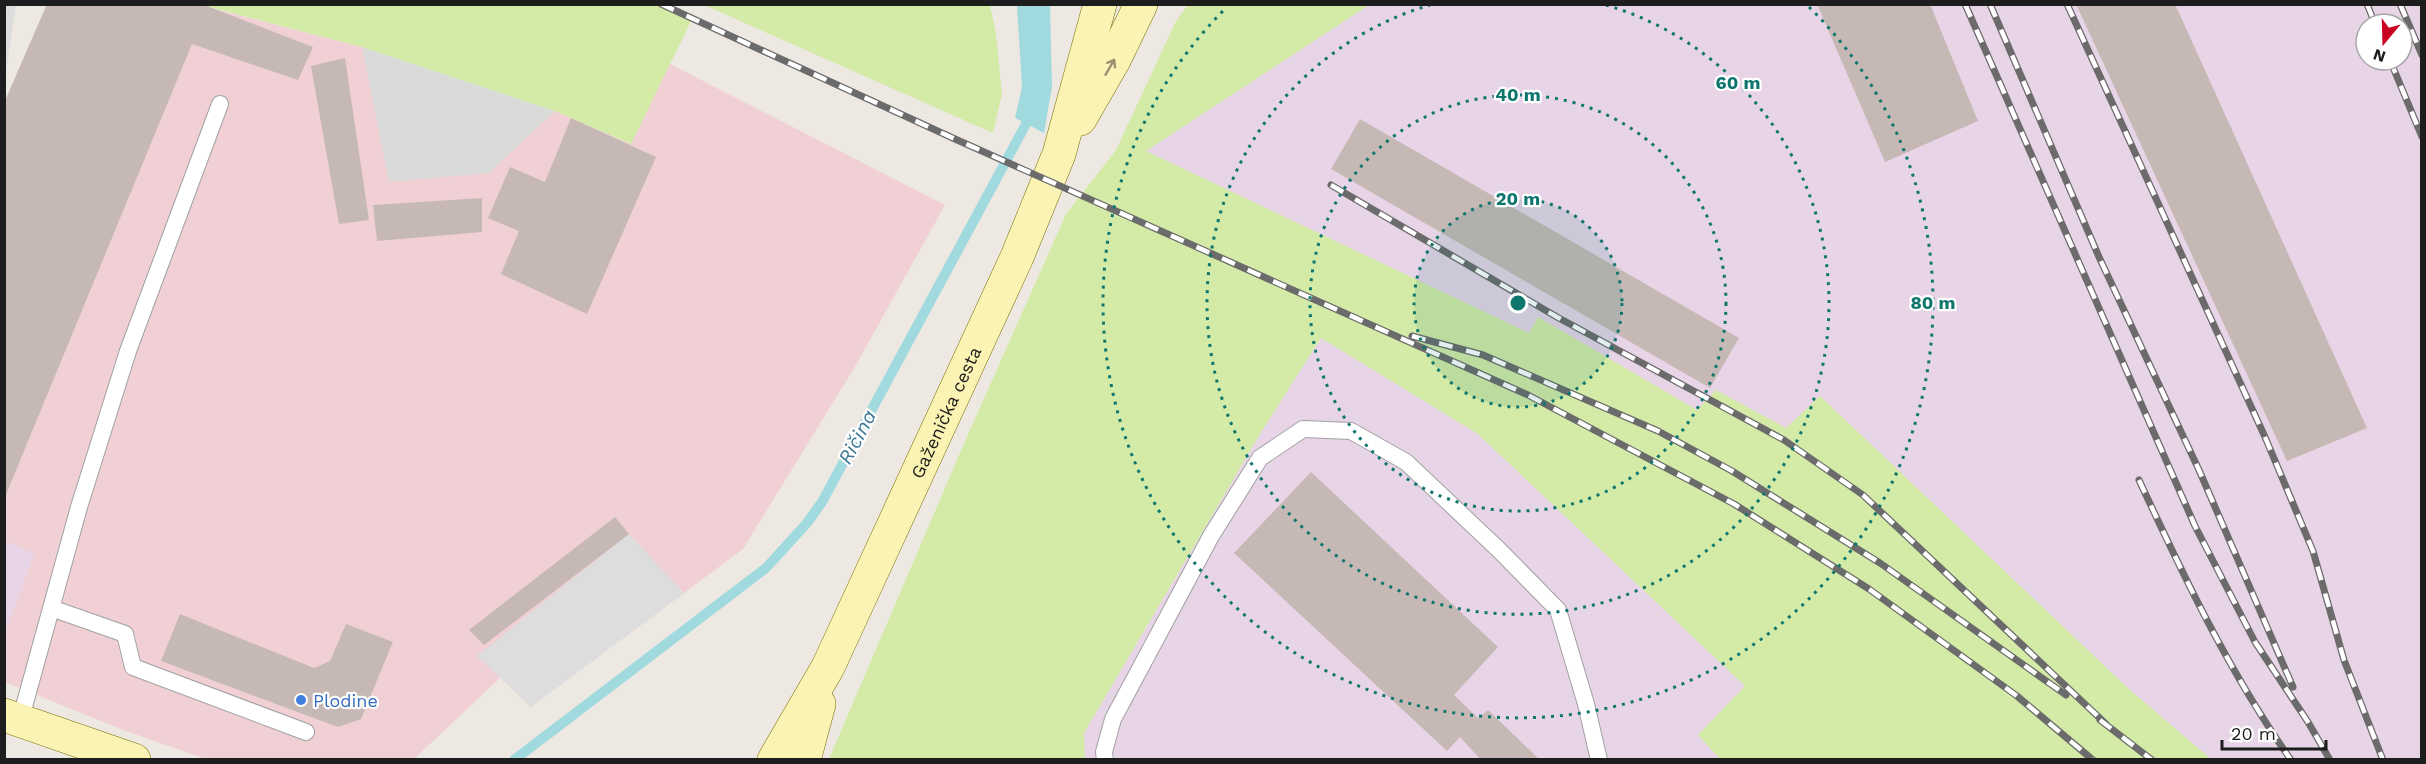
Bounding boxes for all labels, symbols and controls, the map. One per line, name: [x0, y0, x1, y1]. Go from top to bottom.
north arrow: [2354, 12, 2414, 72]
text: N: [2371, 45, 2388, 67]
one-way arrow: [1104, 59, 1116, 76]
text: 60 m: [1716, 72, 1760, 93]
text: 40 m: [1495, 84, 1541, 105]
text: 20 m: [1496, 188, 1540, 209]
text: 80 m: [1911, 292, 1955, 313]
centre of rings: [1508, 293, 1528, 313]
street label: Gaženička cesta: [906, 343, 985, 482]
water label: Ričina: [833, 406, 881, 468]
place label: Plodine: [313, 690, 378, 711]
marker: Plodine: [294, 693, 308, 707]
scale bar: [2222, 713, 2326, 751]
text: 20 m: [2231, 723, 2276, 744]

